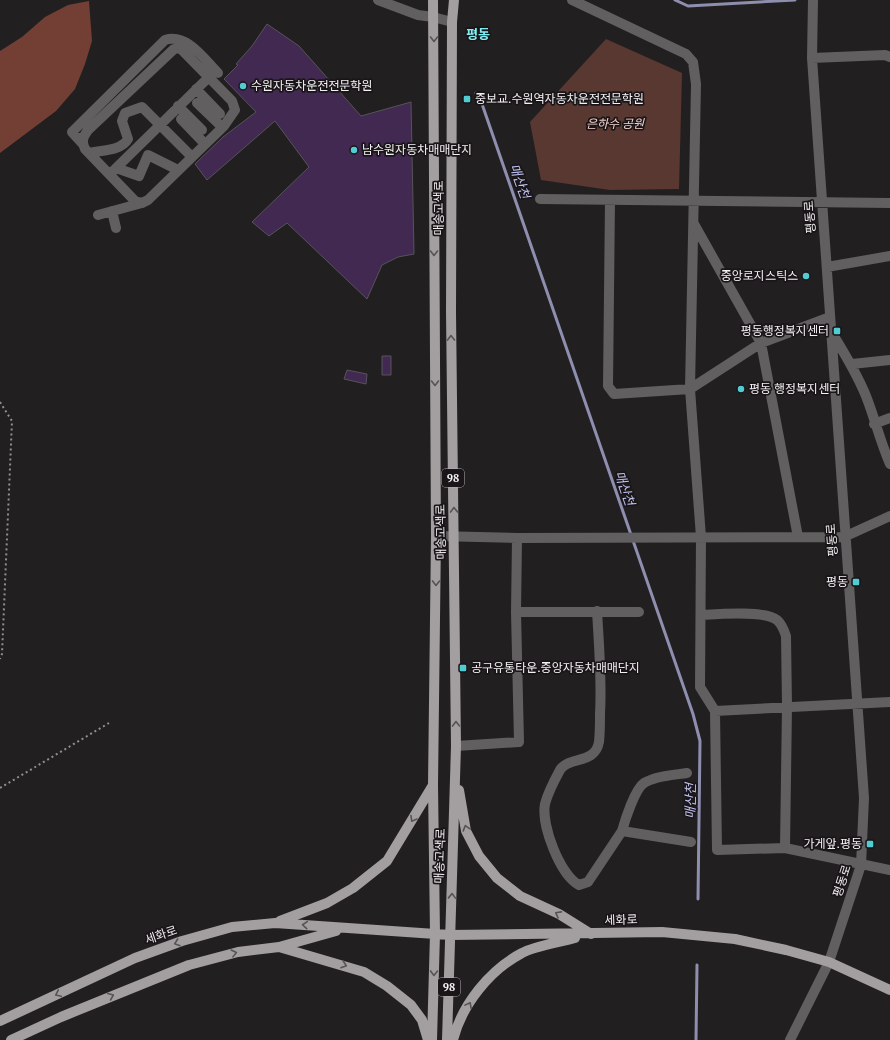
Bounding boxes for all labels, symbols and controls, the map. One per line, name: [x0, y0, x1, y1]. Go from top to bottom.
district label: 평동: [466, 25, 490, 43]
one-way arrow: [429, 36, 438, 42]
place label: 수원자동차운전전문학원: [251, 78, 372, 93]
marker: 수원자동차운전전문학원: [238, 81, 248, 91]
place label: 중보교.수원역자동차운전전문학원: [475, 91, 644, 106]
marker: 중보교.수원역자동차운전전문학원: [462, 94, 472, 104]
park label: 은하수 공원: [586, 116, 645, 131]
place label: 남수원자동차매매단지: [362, 142, 472, 157]
marker: 남수원자동차매매단지: [349, 145, 359, 155]
water label: 매산천: [505, 161, 535, 202]
street label: 매송고색로: [431, 180, 446, 236]
street label: 평동로: [801, 200, 818, 234]
one-way arrow: [430, 250, 438, 256]
place label: 중앙로지스틱스: [721, 268, 798, 283]
marker: 중앙로지스틱스: [801, 271, 811, 281]
place label: 평동행정복지센터: [741, 323, 829, 338]
marker: 평동행정복지센터: [832, 326, 842, 336]
one-way arrow: [447, 335, 455, 341]
one-way arrow: [431, 380, 439, 386]
place label: 평동 행정복지센터: [749, 381, 840, 396]
marker: 평동 행정복지센터: [736, 384, 746, 394]
water label: 매산천: [611, 468, 640, 509]
road number: 98: [442, 469, 464, 487]
street label: 매송고색로: [433, 504, 448, 560]
one-way arrow: [450, 507, 458, 513]
street label: 평동로: [823, 523, 840, 557]
place label: 평동: [826, 574, 848, 589]
marker: 평동: [851, 577, 861, 587]
one-way arrow: [432, 580, 440, 586]
place label: 공구유통타운.중앙자동차매매단지: [471, 660, 640, 675]
marker: 공구유통타운.중앙자동차매매단지: [458, 663, 468, 673]
one-way arrow: [452, 721, 460, 727]
water label: 매산천: [681, 782, 699, 819]
one-way arrow: [411, 815, 418, 822]
one-way arrow: [462, 825, 471, 832]
street label: 매송고색로: [431, 828, 448, 884]
place label: 가게앞.평동: [803, 836, 862, 851]
marker: 가게앞.평동: [865, 839, 875, 849]
street label: 평동로: [829, 863, 854, 899]
one-way arrow: [448, 893, 456, 899]
one-way arrow: [555, 911, 562, 918]
street label: 세화로: [604, 911, 638, 928]
one-way arrow: [302, 921, 308, 930]
street label: 세화로: [143, 922, 179, 947]
one-way arrow: [174, 938, 181, 947]
one-way arrow: [230, 950, 237, 958]
one-way arrow: [340, 960, 347, 969]
one-way arrow: [430, 970, 438, 976]
road number: 98: [438, 978, 460, 996]
one-way arrow: [54, 989, 62, 997]
one-way arrow: [107, 993, 115, 1001]
one-way arrow: [464, 1001, 472, 1009]

